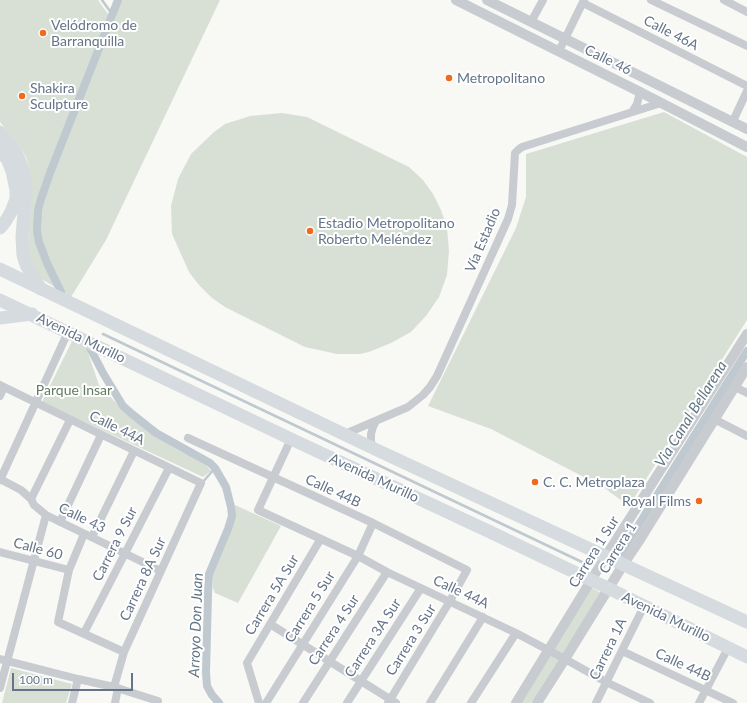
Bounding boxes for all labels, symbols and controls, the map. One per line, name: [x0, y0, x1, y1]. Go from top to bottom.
street label: Calle 46A: [641, 12, 701, 54]
place label: Velódromo de Barranquilla: [51, 17, 137, 50]
marker: Velódromo de Barranquilla: [38, 28, 48, 38]
street label: Calle 46: [582, 41, 634, 79]
place label: Metropolitano: [457, 70, 545, 86]
marker: Metropolitano: [444, 73, 454, 83]
place label: Shakira Sculpture: [30, 80, 88, 112]
marker: Shakira Sculpture: [17, 91, 27, 101]
street label: Vía Estadio: [462, 205, 504, 275]
place label: Estadio Metropolitano Roberto Meléndez: [318, 215, 455, 248]
marker: Estadio Metropolitano Roberto Meléndez: [305, 226, 315, 236]
street label: Avenida Murillo: [34, 309, 128, 367]
water label: Via Canal Bellarena: [651, 358, 731, 470]
park label: Parque Insar: [36, 382, 112, 398]
street label: Calle 44A: [87, 407, 147, 449]
street label: Avenida Murillo: [327, 450, 421, 506]
street label: Calle 44B: [303, 471, 363, 511]
place label: C. C. Metroplaza: [543, 474, 645, 490]
marker: C. C. Metroplaza: [530, 477, 540, 487]
place label: Royal Films: [622, 493, 691, 509]
marker: Royal Films: [694, 496, 704, 506]
street label: Calle 43: [56, 499, 108, 537]
street label: Carrera 9 Sur: [89, 504, 141, 584]
street label: Carrera 1 Sur: [565, 513, 623, 591]
street label: Carrera 1: [596, 519, 640, 577]
street label: Calle 60: [12, 534, 64, 564]
street label: Carrera 8A Sur: [116, 534, 170, 624]
street label: Carrera 5A Sur: [241, 552, 303, 638]
street label: Carrera 5 Sur: [281, 568, 339, 646]
water label: Arroyo Don Juan: [185, 572, 207, 678]
street label: Calle 44A: [430, 572, 492, 612]
street label: Avenida Murillo: [619, 588, 713, 646]
street label: Carrera 4 Sur: [305, 591, 363, 669]
street label: Carrera 3A Sur: [341, 595, 405, 681]
street label: Carrera 3 Sur: [382, 601, 440, 679]
street label: Carrera 1A: [586, 615, 630, 683]
street label: Calle 44B: [653, 645, 713, 685]
scale bar: [14, 665, 135, 691]
text: 100 m: [19, 672, 53, 687]

